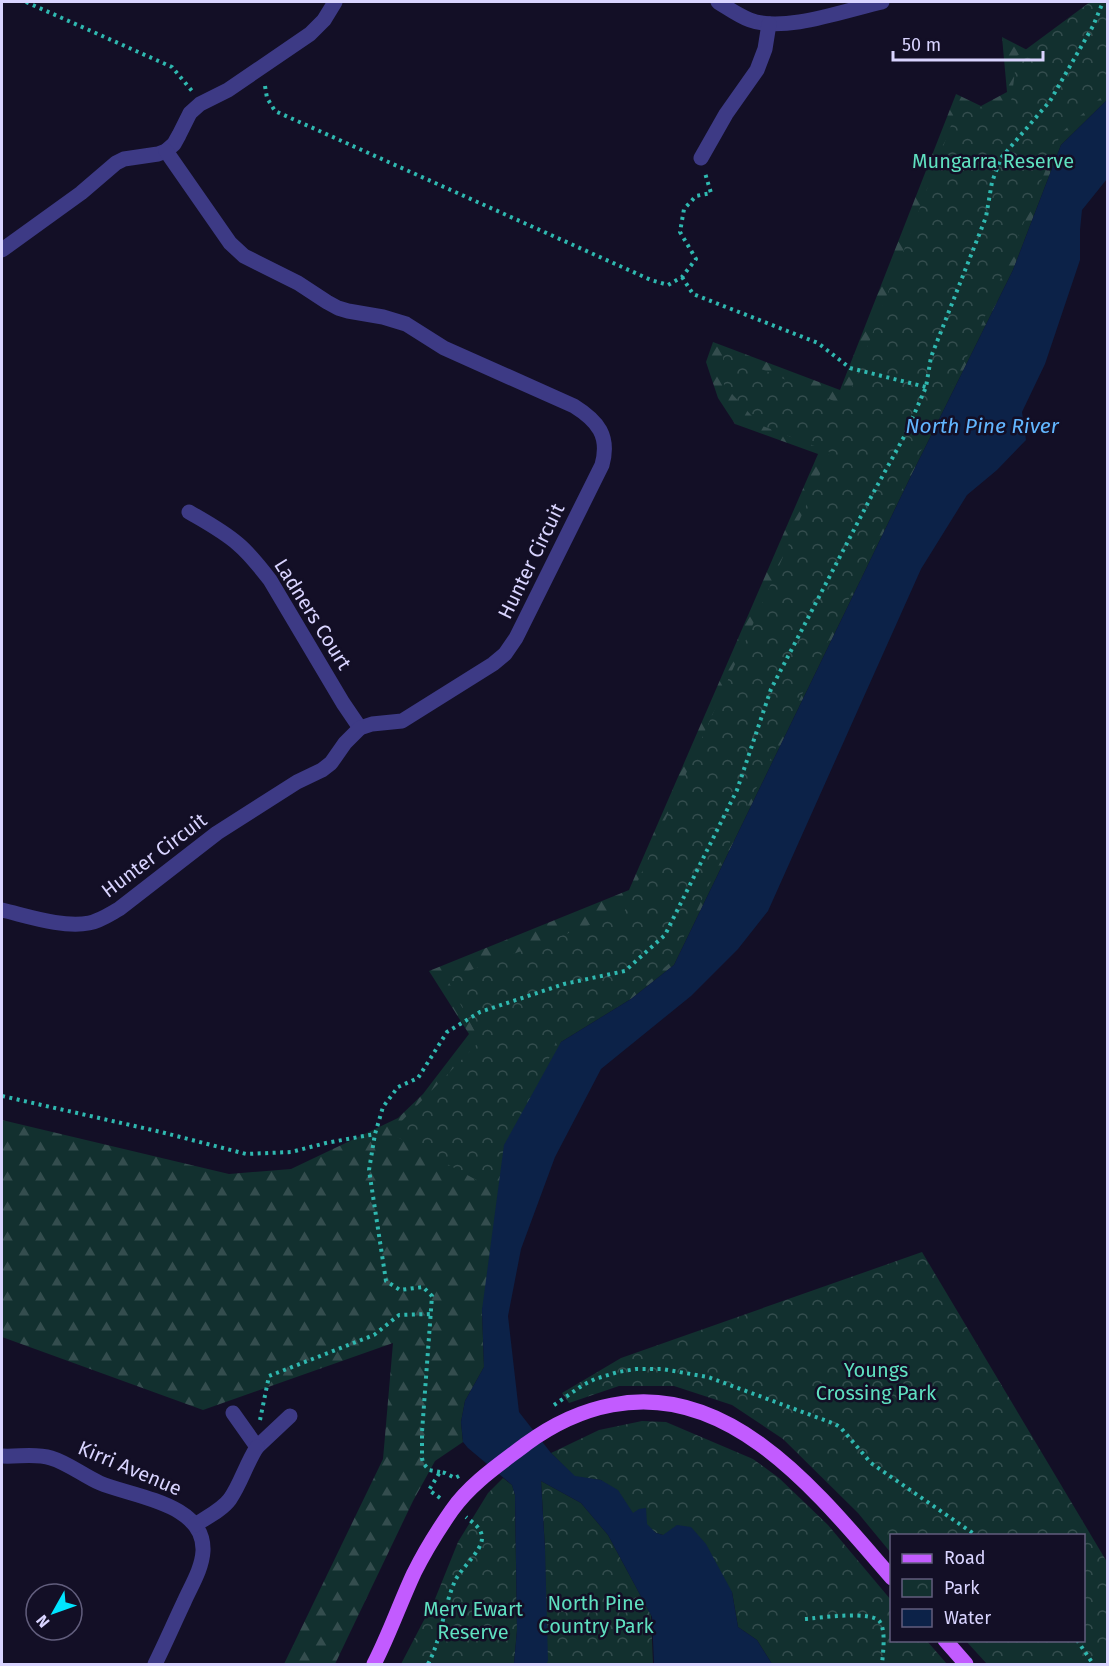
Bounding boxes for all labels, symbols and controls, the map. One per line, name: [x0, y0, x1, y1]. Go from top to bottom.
scale bar: [893, 24, 1043, 62]
text: 50 m: [902, 34, 941, 56]
park label: Mungarra Reserve: [912, 149, 1074, 173]
water label: North Pine River: [905, 413, 1060, 439]
street label: Hunter Circuit: [493, 499, 570, 623]
street label: Ladners Court: [269, 554, 357, 675]
street label: Hunter Circuit: [97, 807, 212, 902]
park label: Youngs Crossing Park: [816, 1358, 937, 1405]
street label: Kirri Avenue: [75, 1435, 185, 1501]
legend: [890, 1534, 1085, 1642]
text: Road: [944, 1547, 986, 1569]
text: Park: [944, 1577, 980, 1599]
north arrow: [24, 1582, 84, 1642]
park label: North Pine Country Park: [538, 1591, 654, 1638]
park label: Merv Ewart Reserve: [423, 1597, 524, 1644]
text: Water: [944, 1607, 991, 1629]
text: N: [32, 1611, 54, 1631]

